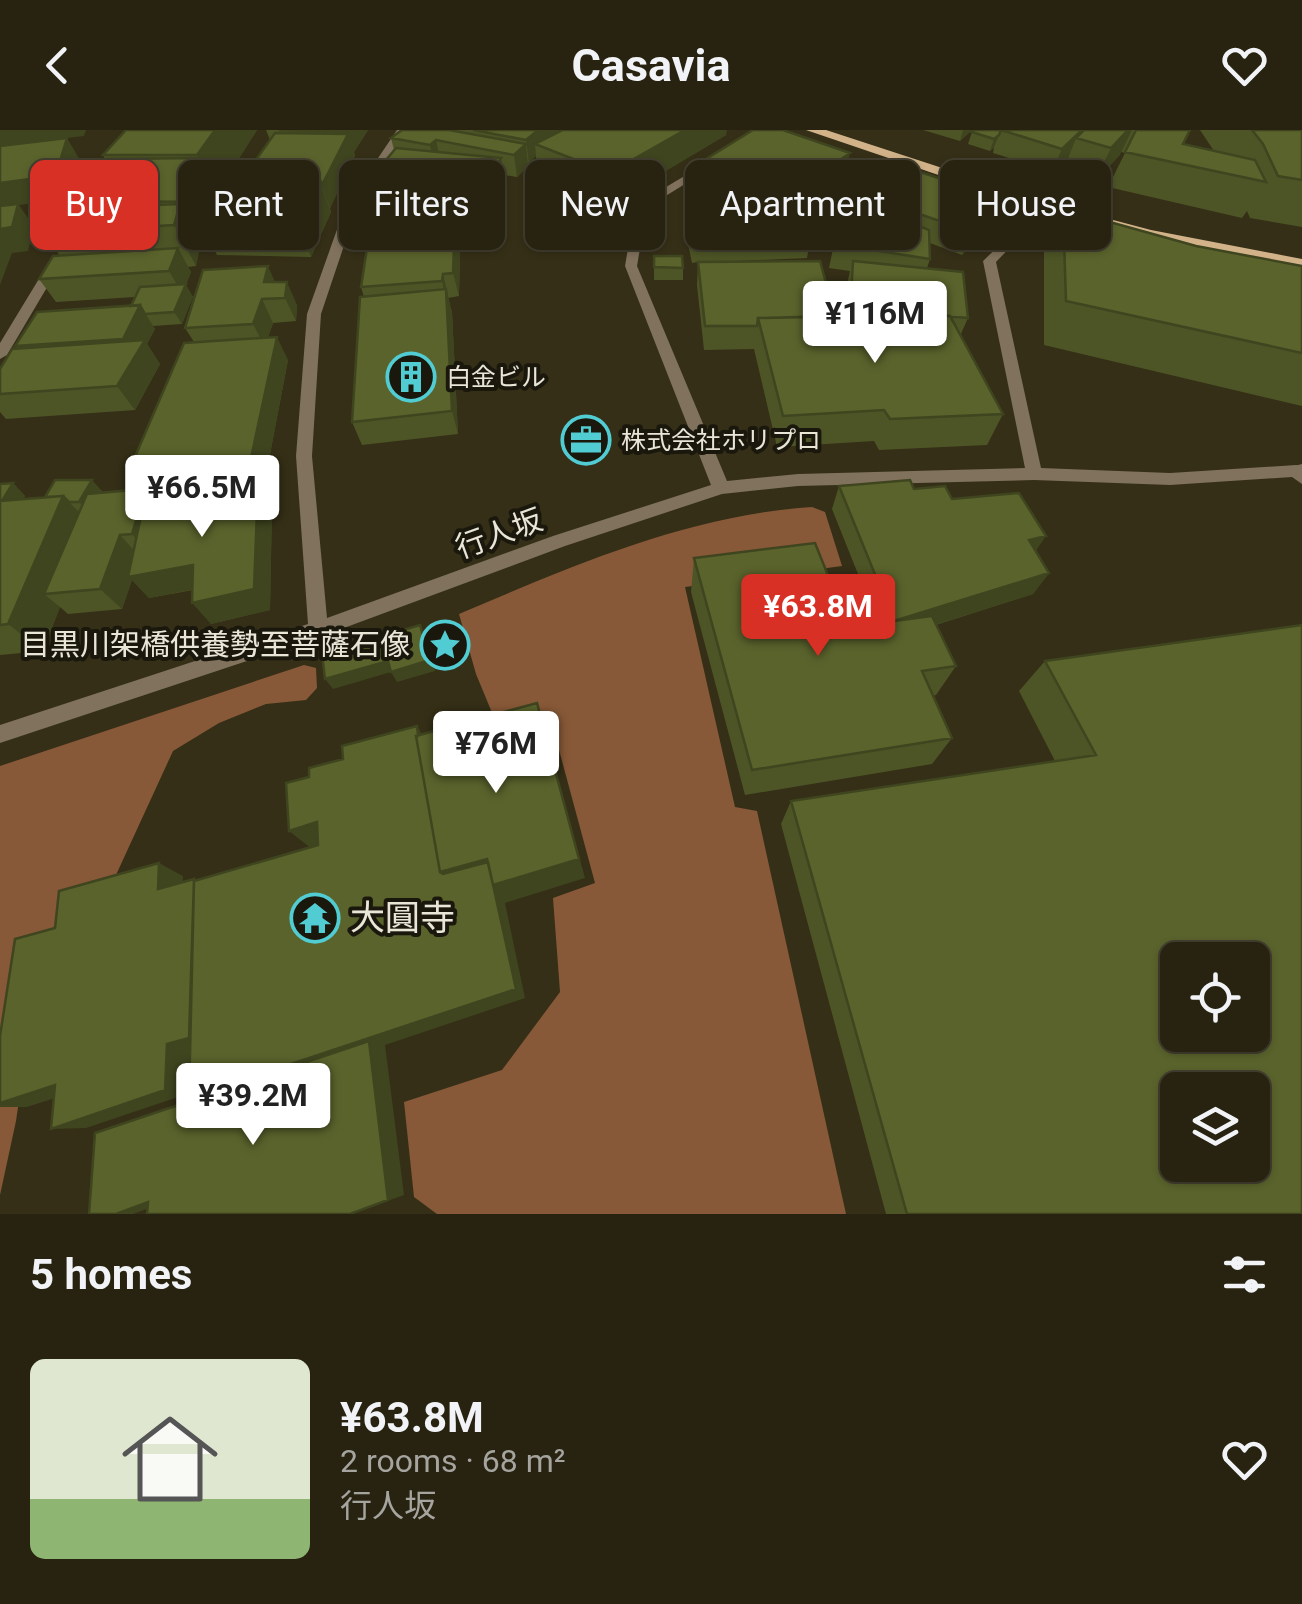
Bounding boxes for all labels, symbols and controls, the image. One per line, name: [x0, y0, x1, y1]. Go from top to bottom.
icon: back: [30, 38, 85, 93]
icon: heart: [1217, 38, 1272, 93]
text: Casavia: [571, 39, 731, 92]
chip: Buy: [30, 160, 158, 250]
chip: Rent: [178, 160, 319, 250]
chip: Filters: [339, 160, 505, 250]
chip: New: [525, 160, 665, 250]
chip: Apartment: [685, 160, 920, 250]
chip: House: [940, 160, 1111, 250]
pin: ¥116M: [805, 281, 945, 366]
text: ¥116M: [825, 294, 925, 332]
building icon: 白金ビル: [385, 351, 437, 403]
place label: 白金ビル: [446, 363, 546, 392]
office icon: 株式会社ホリプロ: [560, 414, 612, 466]
place label: 株式会社ホリプロ: [621, 426, 821, 455]
pin: ¥66.5M: [121, 455, 283, 540]
text: ¥66.5M: [147, 468, 257, 506]
street label: 行人坂: [451, 502, 547, 565]
pin: ¥63.8M: [737, 574, 899, 659]
text: ¥63.8M: [763, 587, 873, 625]
place icon: 目黒川架橋供養勢至菩薩石像: [419, 619, 471, 671]
place label: 目黒川架橋供養勢至菩薩石像: [20, 627, 410, 662]
pin: ¥76M: [437, 711, 555, 796]
text: ¥76M: [455, 724, 537, 762]
temple icon: 大圓寺: [289, 892, 341, 944]
place label: 大圓寺: [350, 898, 455, 939]
map controls: [1160, 942, 1270, 1182]
button: locate: [1160, 942, 1270, 1052]
pin: ¥39.2M: [172, 1063, 334, 1148]
button: layers: [1160, 1072, 1270, 1182]
text: ¥39.2M: [198, 1076, 308, 1114]
icon: filters: [1217, 1247, 1272, 1302]
text: 5 homes: [30, 1250, 192, 1299]
text: ¥63.8M: [340, 1393, 484, 1442]
icon: home: [110, 1399, 230, 1519]
icon: heart: [1217, 1432, 1272, 1487]
text: 2 rooms · 68 m²: [340, 1442, 565, 1480]
text: 行人坂: [340, 1487, 436, 1525]

